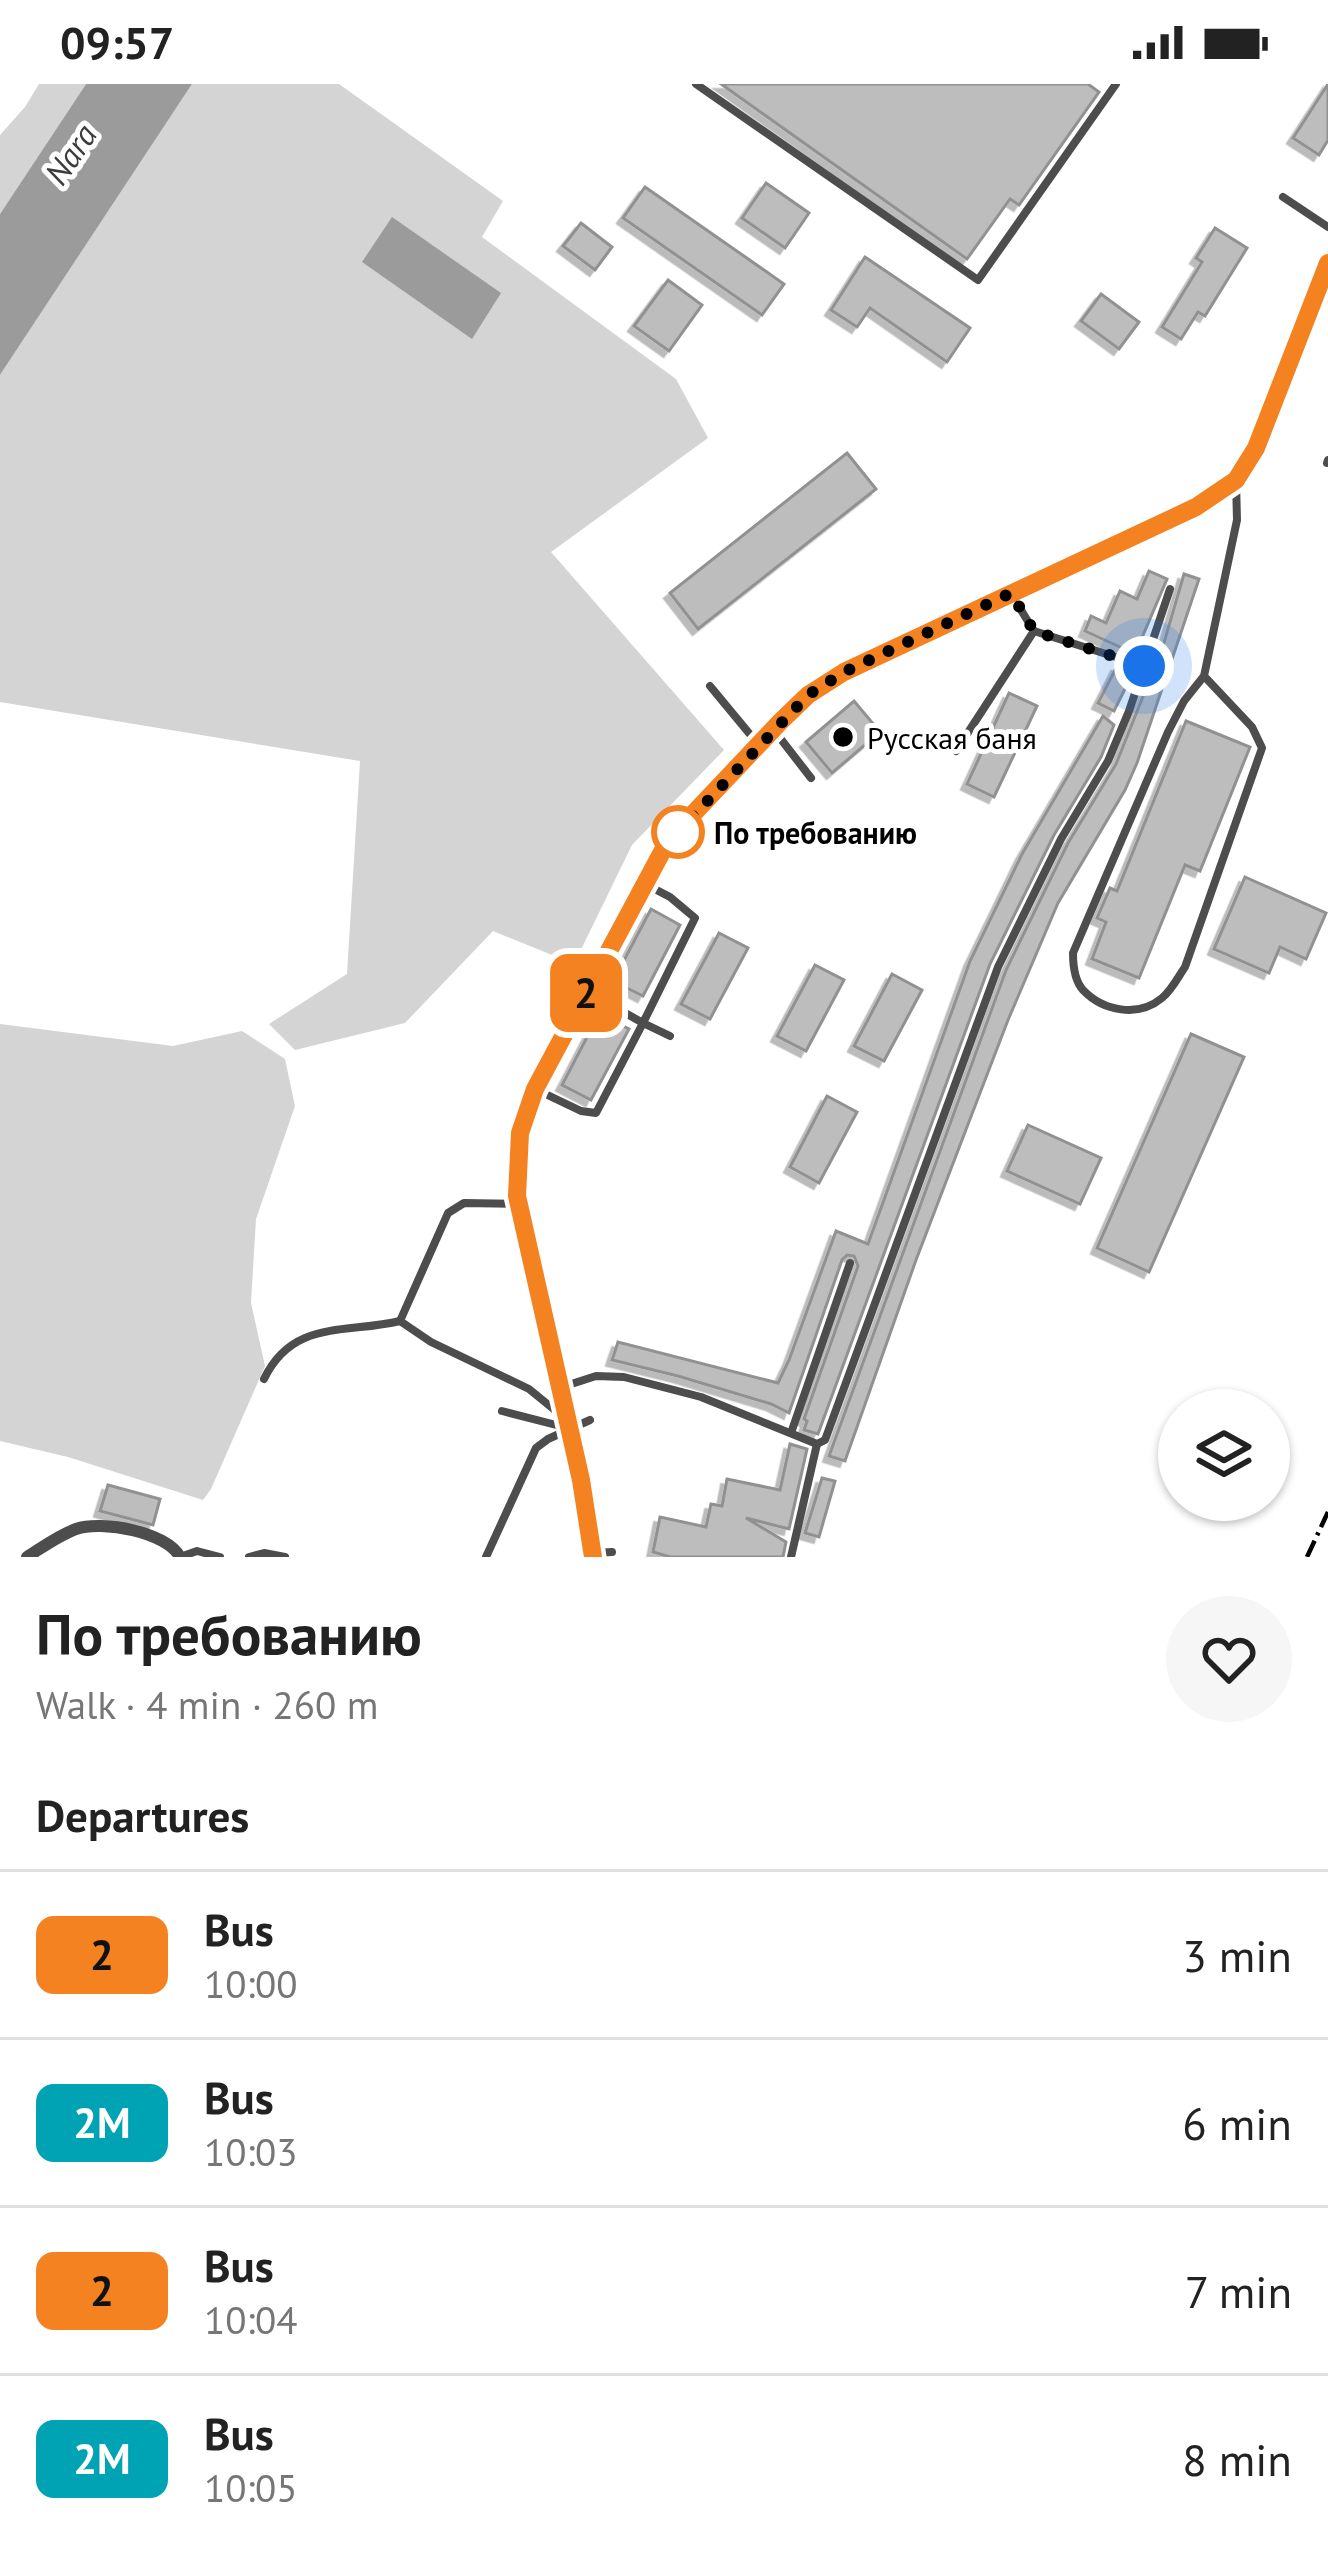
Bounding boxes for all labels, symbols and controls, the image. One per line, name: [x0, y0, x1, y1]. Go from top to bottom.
text: 09:57: [60, 13, 174, 71]
water label: Nara: [34, 115, 106, 193]
your location: [1114, 636, 1174, 696]
place label: Русская баня: [867, 718, 1037, 757]
marker: Русская баня: [830, 724, 856, 750]
marker: По требованию: [653, 807, 703, 857]
place label: По требованию: [714, 813, 917, 852]
line badge: 2: [547, 954, 625, 1032]
text: 2: [574, 965, 598, 1020]
map controls: [1158, 1389, 1290, 1521]
button: layers: [1158, 1389, 1290, 1521]
button: heart: [1166, 1596, 1292, 1722]
text: По требованию: [36, 1597, 422, 1671]
text: Walk · 4 min · 260 m: [36, 1679, 378, 1730]
text: Departures: [36, 1786, 249, 1844]
text: Bus: [204, 1900, 274, 1958]
text: 3 min: [1182, 1926, 1292, 1984]
text: 2: [90, 1927, 114, 1982]
text: 10:00: [204, 1958, 298, 2009]
text: Bus: [204, 2068, 274, 2126]
text: 6 min: [1182, 2094, 1292, 2152]
text: 2М: [73, 2095, 131, 2150]
text: 10:03: [204, 2126, 298, 2177]
text: Bus: [204, 2236, 274, 2294]
text: 7 min: [1185, 2262, 1292, 2320]
text: 2: [90, 2263, 114, 2318]
text: 10:04: [204, 2294, 298, 2345]
text: Bus: [204, 2404, 274, 2462]
text: 8 min: [1182, 2430, 1292, 2488]
text: 2М: [73, 2431, 131, 2486]
text: 10:05: [204, 2462, 298, 2513]

